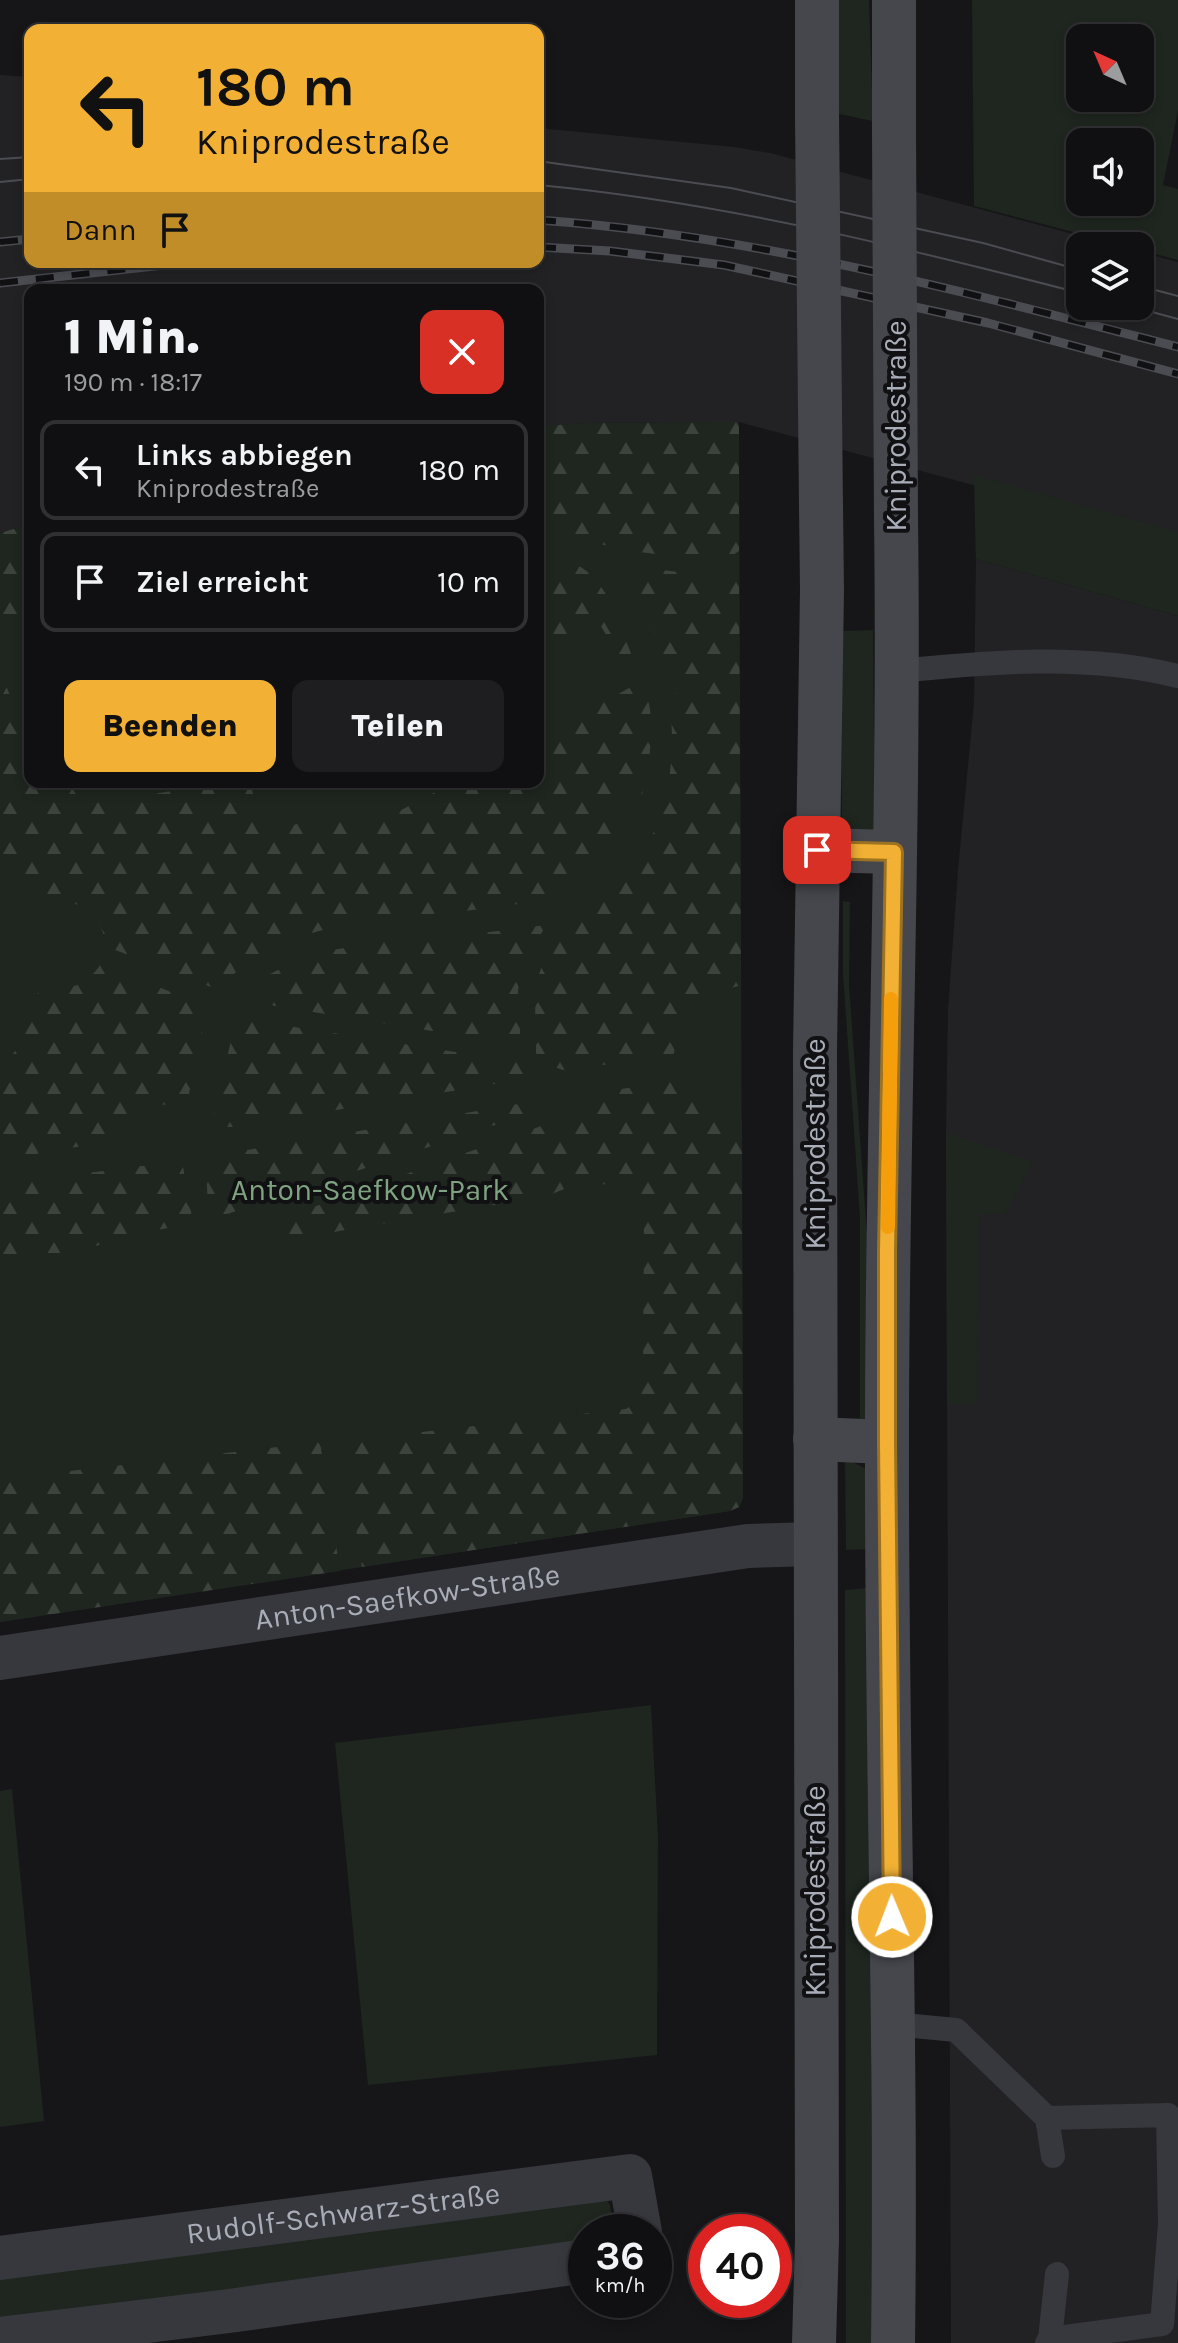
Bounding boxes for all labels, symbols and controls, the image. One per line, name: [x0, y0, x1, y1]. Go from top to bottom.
north arrow: [1066, 24, 1154, 112]
map controls: [1066, 24, 1154, 320]
text: 180 m: [196, 54, 355, 119]
icon: left: [64, 56, 168, 160]
text: Kniprodestraße: [196, 121, 450, 163]
button: sound: [1066, 128, 1154, 216]
icon: arrive: [153, 208, 197, 252]
text: Dann: [64, 212, 137, 248]
button: layers: [1066, 232, 1154, 320]
text: 1 Min.: [64, 309, 199, 365]
button: close: [420, 310, 504, 394]
street label: Kniprodestraße: [878, 320, 914, 532]
text: 190 m · 18:17: [64, 367, 202, 398]
text: Links abbiegen: [136, 437, 353, 473]
icon: left: [68, 448, 112, 492]
text: 180 m: [419, 452, 500, 488]
text: Kniprodestraße: [136, 473, 319, 504]
icon: arrive: [68, 560, 112, 604]
text: Ziel erreicht: [136, 564, 309, 600]
text: 10 m: [437, 564, 500, 600]
button: Beenden: [64, 680, 276, 772]
button: Teilen: [292, 680, 504, 772]
pin: [783, 816, 851, 884]
icon: arrive: [795, 828, 839, 872]
street label: Kniprodestraße: [797, 1038, 833, 1250]
park label: Anton-Saefkow-Park: [231, 1172, 509, 1208]
street label: Anton-Saefkow-Straße: [252, 1556, 562, 1638]
street label: Kniprodestraße: [797, 1785, 833, 1997]
position arrow: [850, 1875, 934, 1959]
street label: Rudolf-Schwarz-Straße: [184, 2175, 502, 2252]
speed limit sign: 40: [688, 2214, 792, 2318]
text: 36: [595, 2232, 645, 2279]
text: km/h: [595, 2274, 645, 2297]

